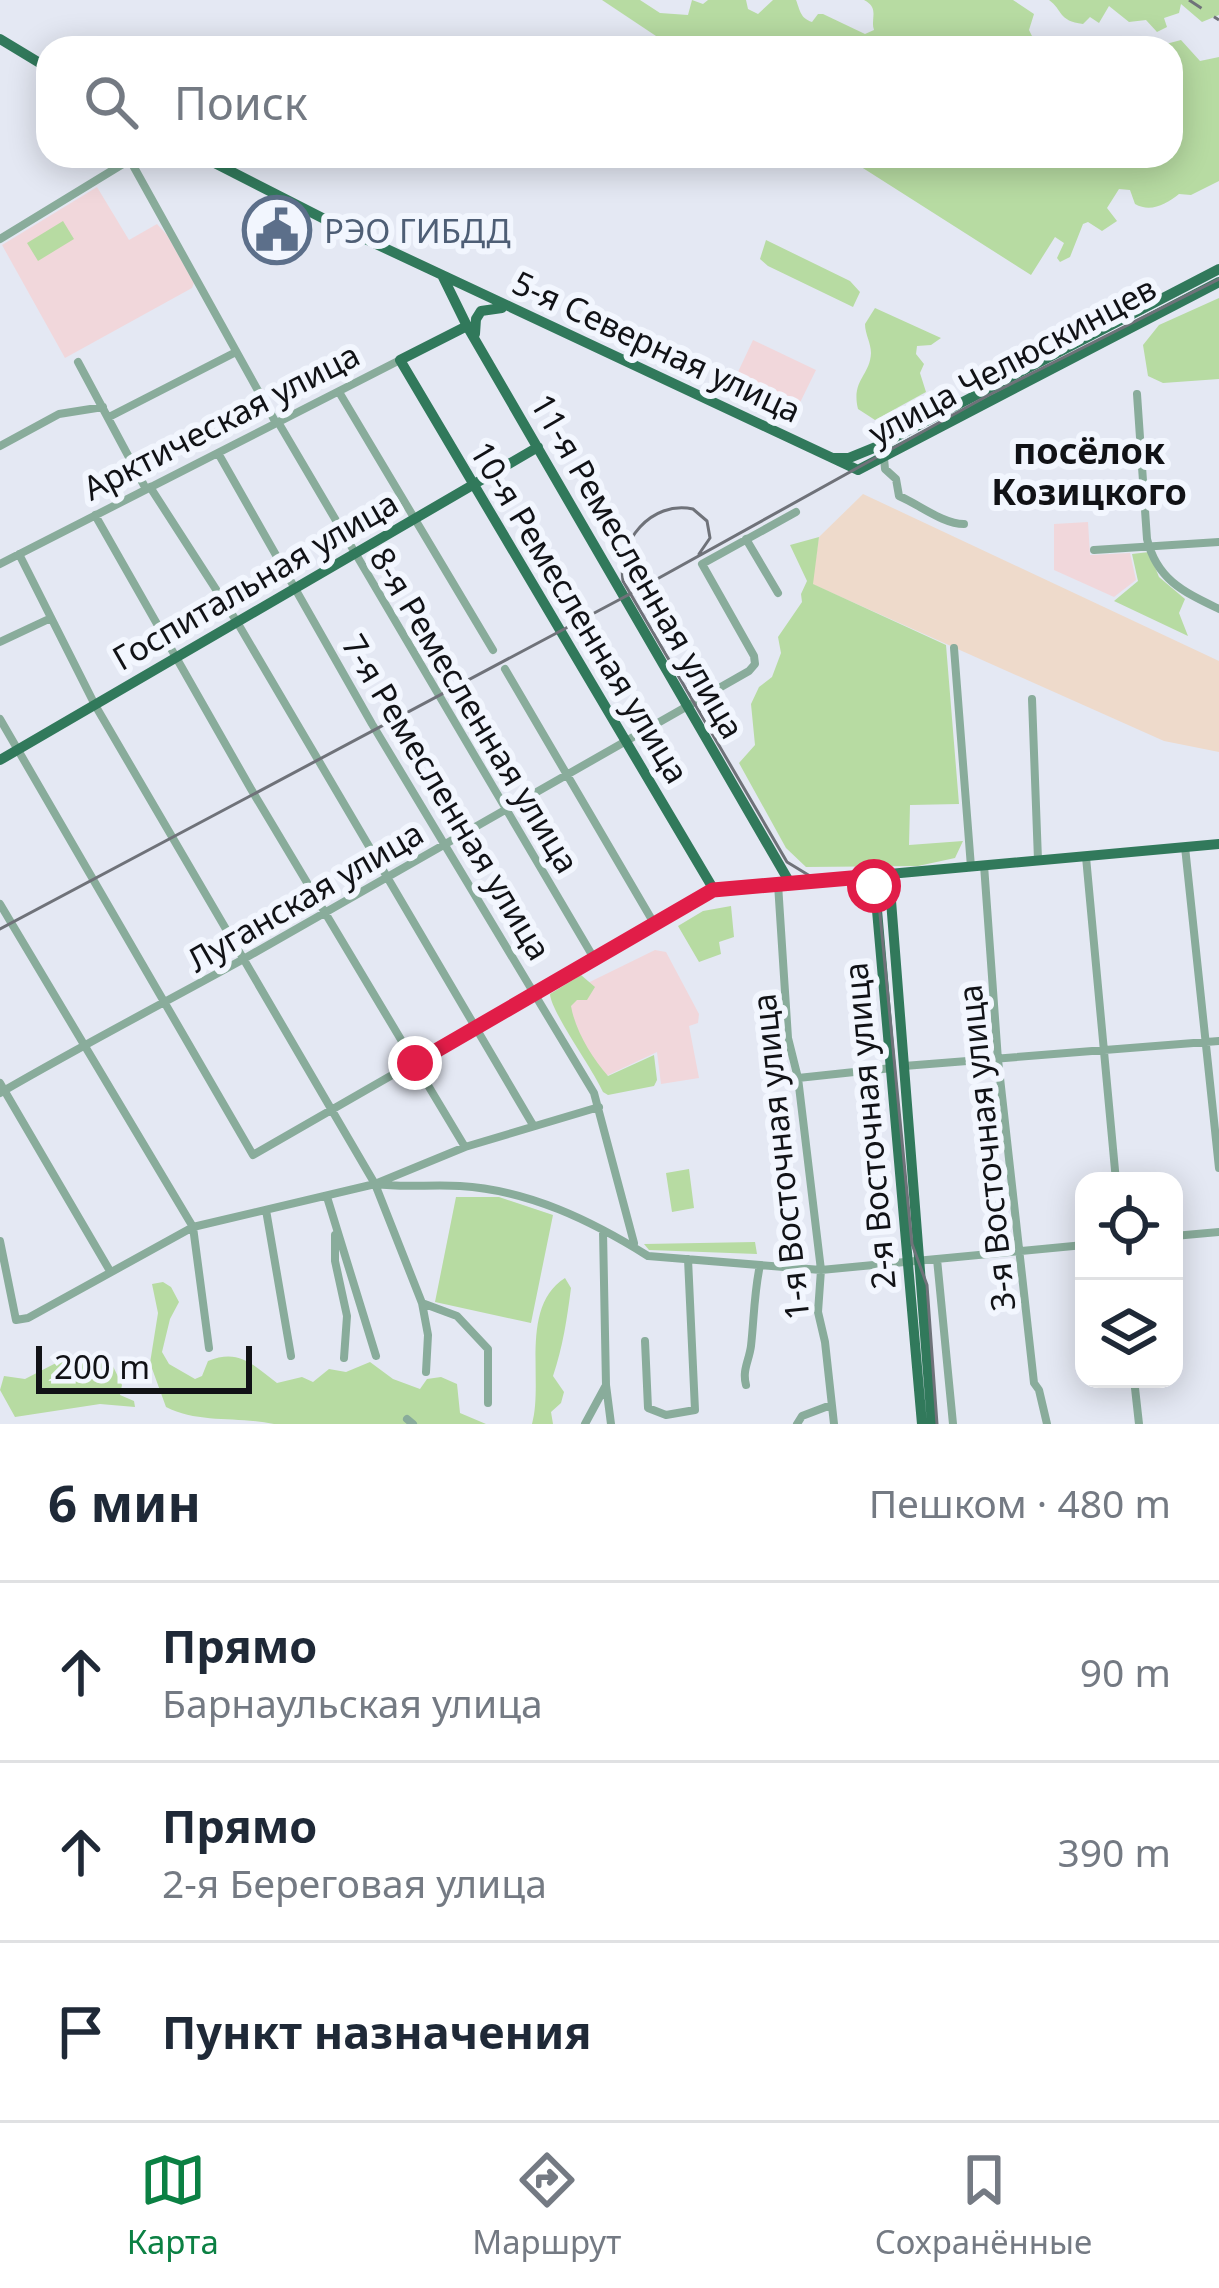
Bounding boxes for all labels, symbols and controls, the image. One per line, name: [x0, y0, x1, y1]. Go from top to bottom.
search box: [36, 36, 1183, 168]
icon: search: [78, 69, 144, 135]
text: Поиск: [174, 72, 308, 133]
public building icon: РЭО ГИБДД: [242, 195, 312, 265]
place label: РЭО ГИБДД: [324, 208, 510, 253]
street label: 5-я Северная улица: [506, 259, 808, 433]
street label: улица Челюскинцев: [860, 265, 1164, 455]
street label: Арктическая улица: [75, 332, 367, 510]
street label: 11-я Ремесленная улица: [521, 385, 755, 747]
district label: посёлок Козицкого: [991, 426, 1187, 516]
street label: 10-я Ремесленная улица: [460, 433, 700, 791]
street label: Госпитальная улица: [104, 480, 406, 680]
street label: 8-я Ремесленная улица: [360, 539, 590, 881]
street label: 7-я Ремесленная улица: [332, 626, 562, 968]
street label: Луганская улица: [179, 810, 431, 982]
route start: [847, 859, 901, 913]
street label: 2-я Восточная улица: [832, 961, 906, 1291]
street label: 3-я Восточная улица: [946, 983, 1026, 1313]
street label: 1-я Восточная улица: [740, 992, 820, 1322]
route end: [388, 1036, 442, 1090]
map controls: [1075, 1172, 1183, 1388]
button: locate: [1075, 1172, 1183, 1280]
button: layers: [1075, 1280, 1183, 1388]
scale bar: [36, 1340, 252, 1393]
text: 200 m: [54, 1344, 150, 1389]
text: 6 мин: [48, 1467, 201, 1537]
text: Пешком · 480 m: [869, 1476, 1171, 1529]
text: Прямо: [162, 1615, 317, 1676]
icon: ahead: [48, 1639, 114, 1705]
text: 90 m: [1080, 1645, 1171, 1698]
text: Барнаульская улица: [162, 1676, 543, 1729]
text: Прямо: [162, 1795, 317, 1856]
icon: ahead: [48, 1819, 114, 1885]
text: 390 m: [1057, 1825, 1171, 1878]
text: 2-я Береговая улица: [162, 1856, 547, 1909]
icon: arrive: [48, 1999, 114, 2065]
text: Пункт назначения: [162, 2001, 592, 2062]
tab: Карта: [127, 2147, 219, 2264]
tab: Маршрут: [472, 2147, 621, 2264]
tab: Сохранённые: [875, 2147, 1092, 2264]

